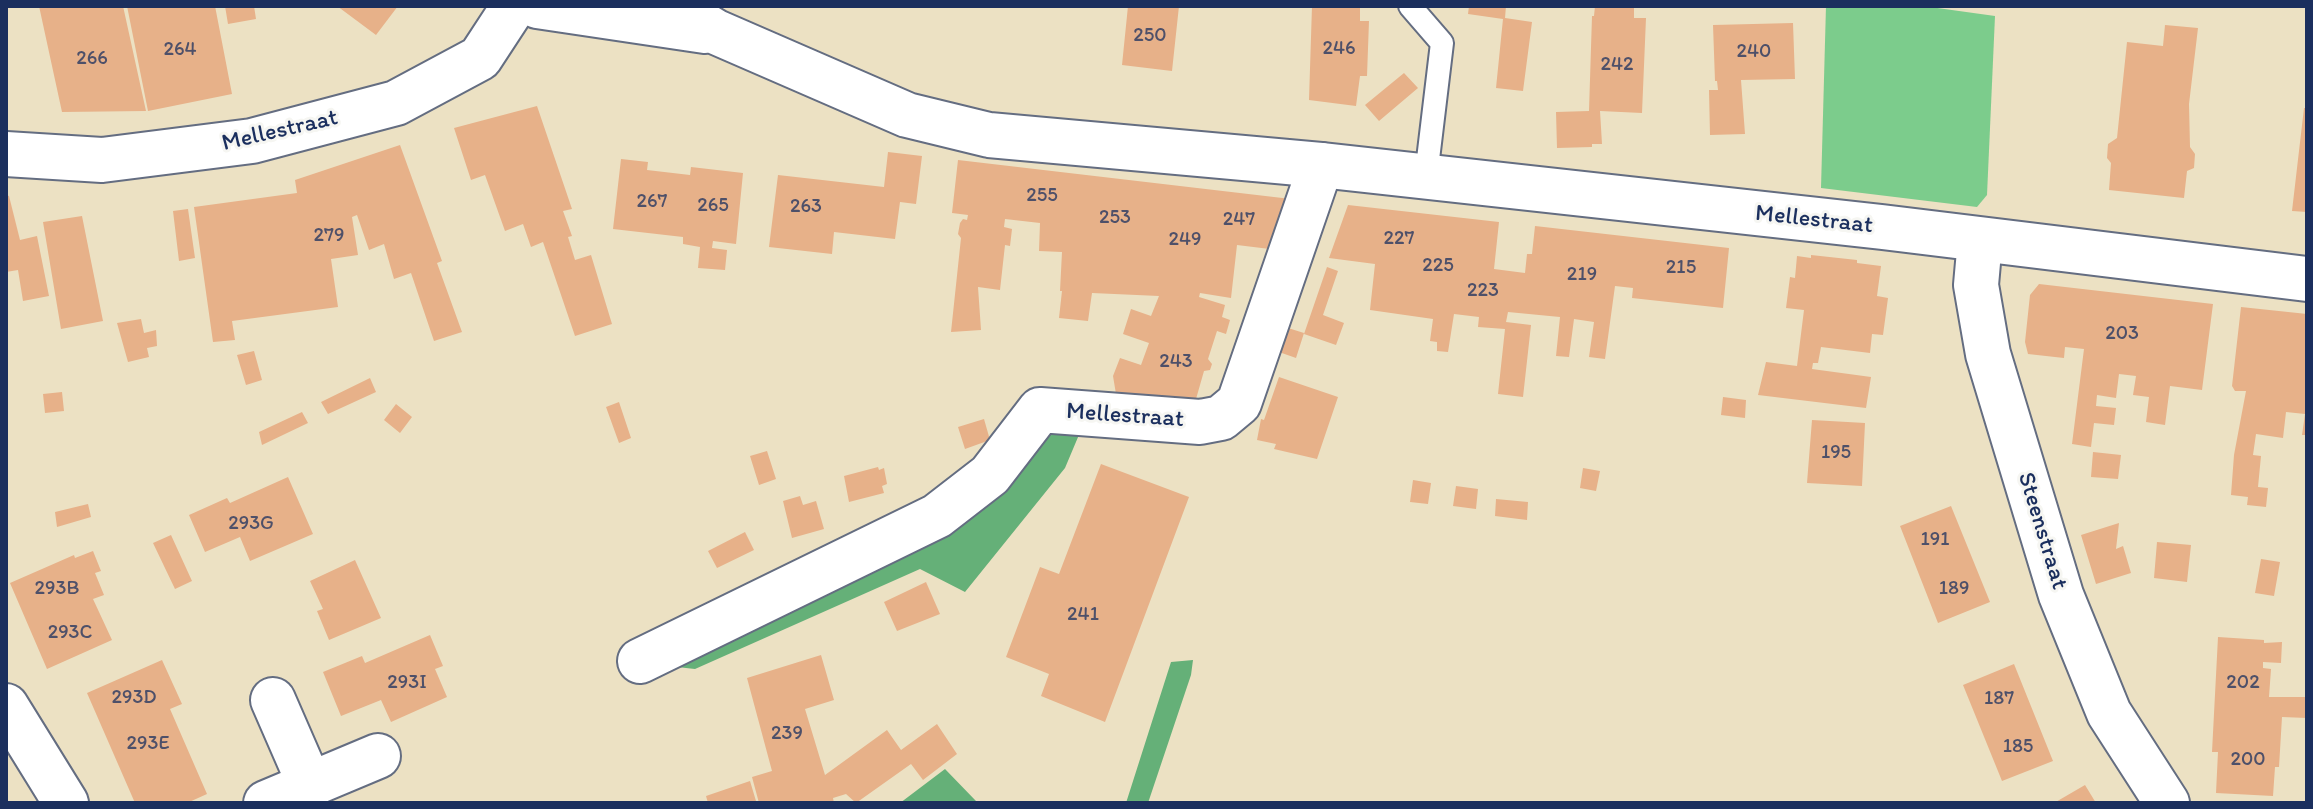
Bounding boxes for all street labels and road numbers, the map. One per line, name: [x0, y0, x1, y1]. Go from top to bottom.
street label: Mellestraat: [219, 104, 341, 158]
street label: Mellestraat: [1754, 200, 1874, 240]
street label: Mellestraat: [1065, 398, 1185, 434]
street label: Steenstraat: [2011, 469, 2073, 593]

